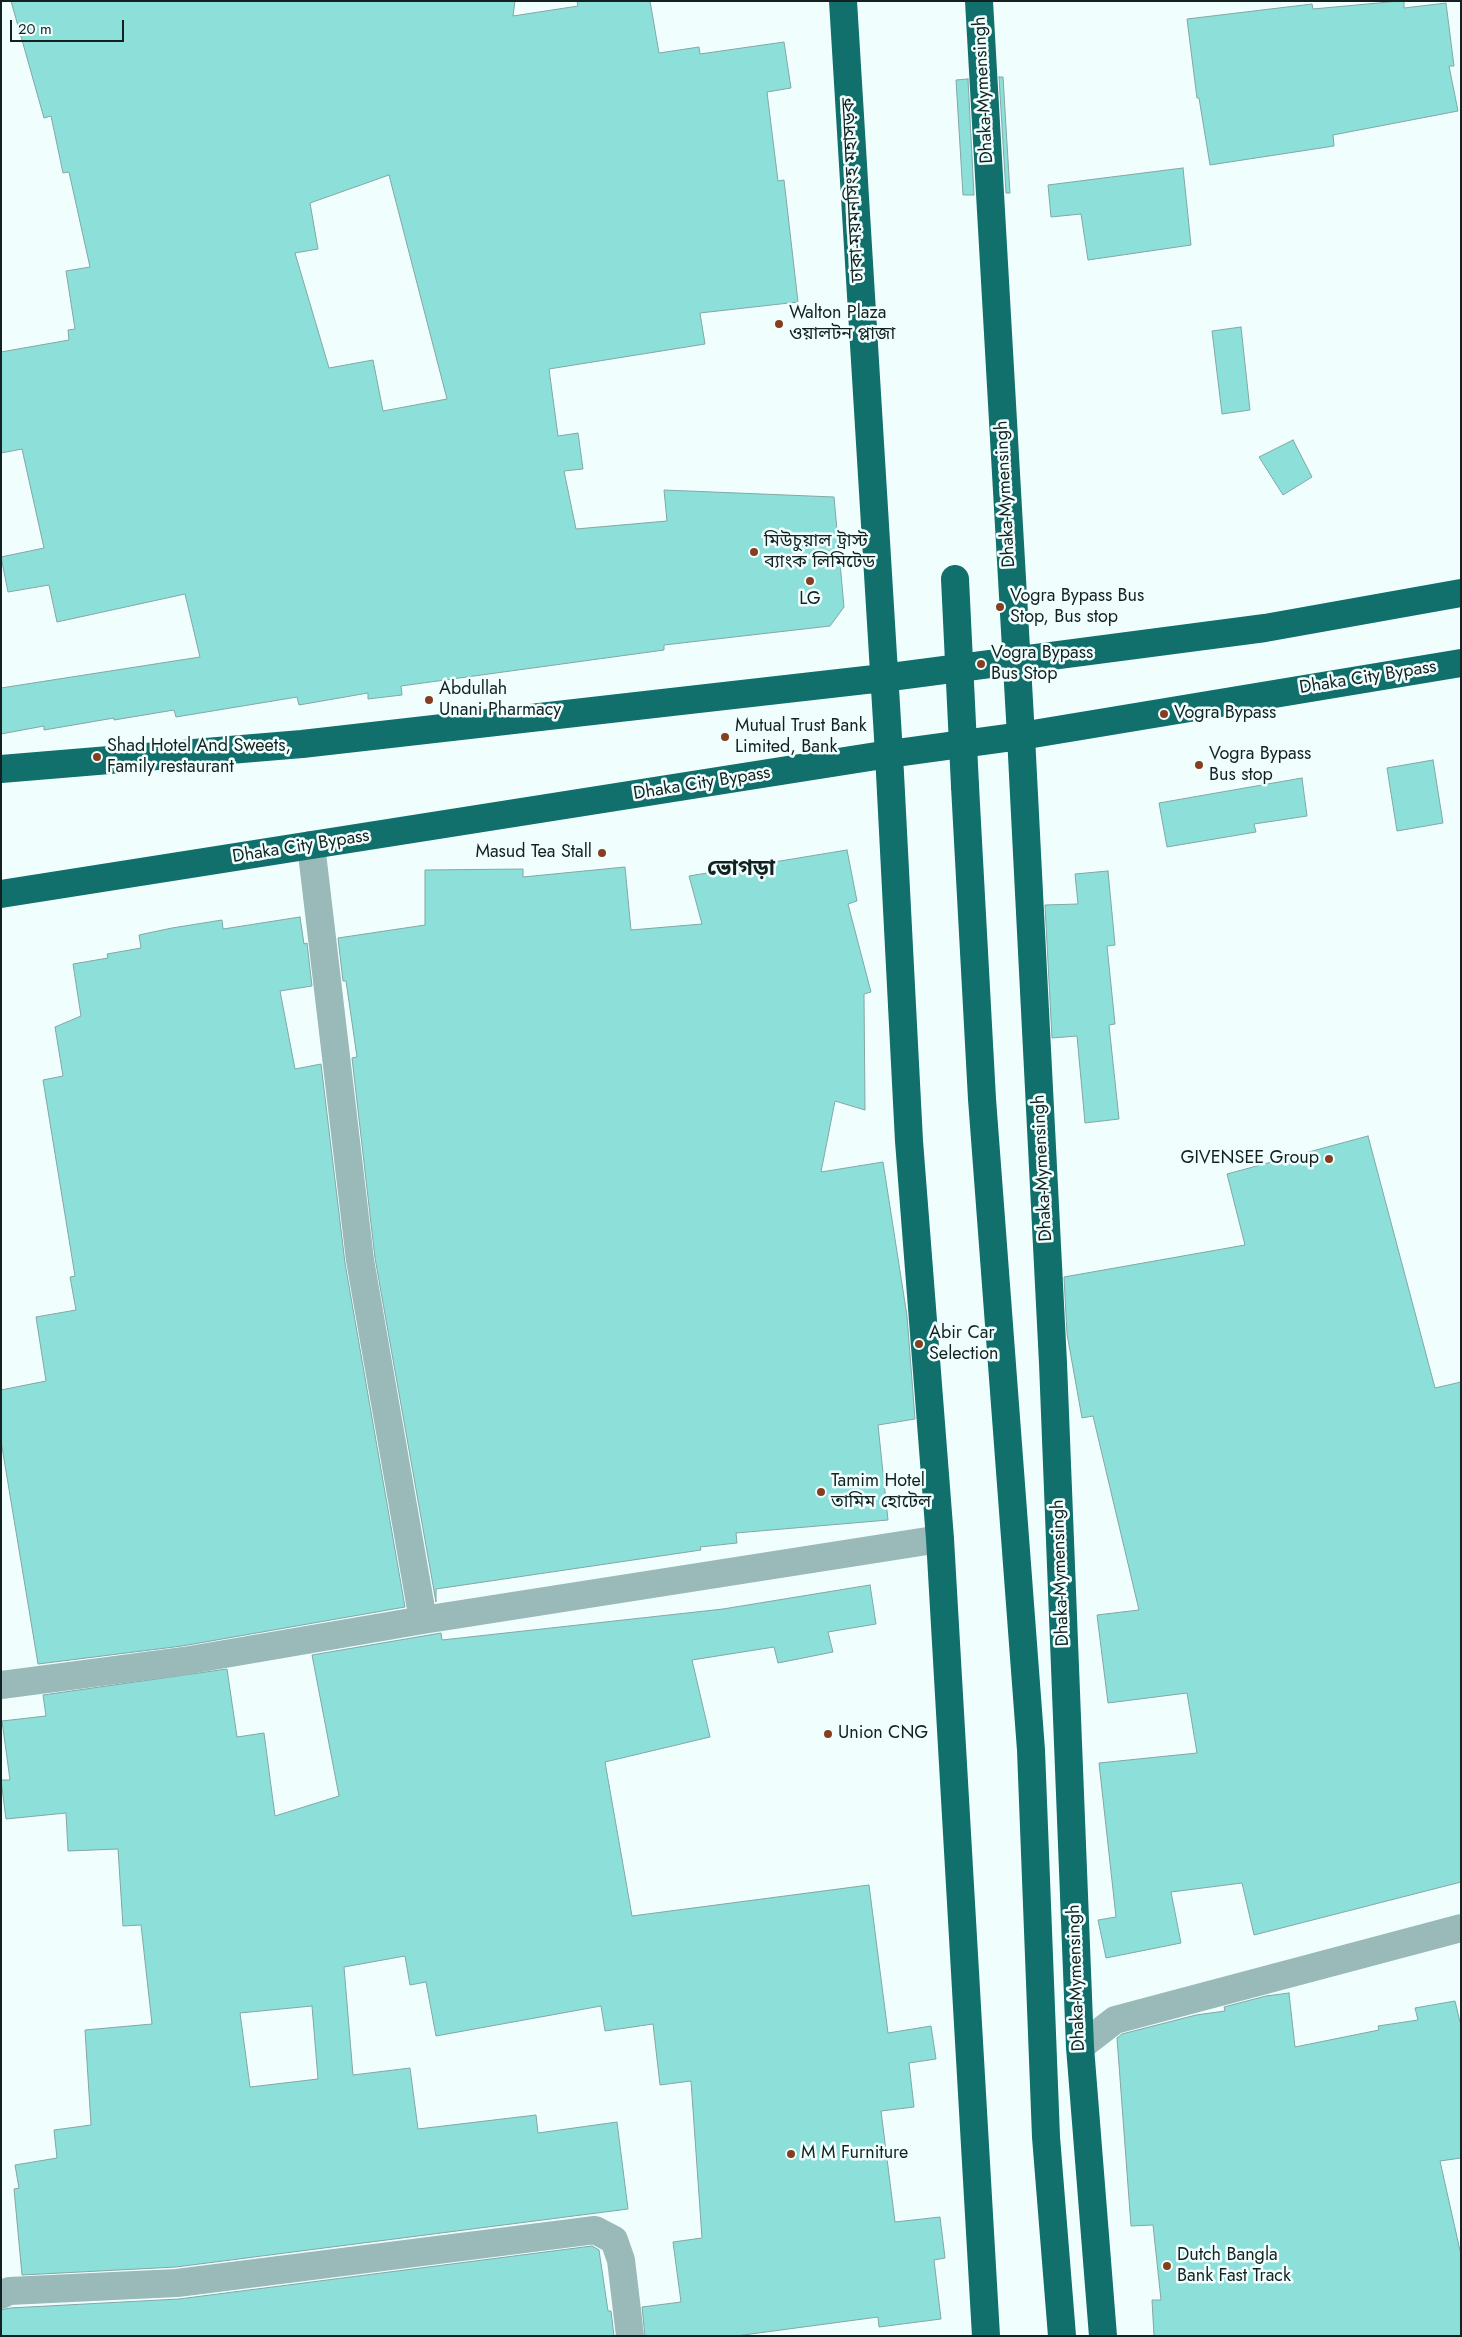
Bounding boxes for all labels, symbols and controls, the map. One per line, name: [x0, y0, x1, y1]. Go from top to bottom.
scale bar: [12, 10, 126, 42]
street label: Dhaka-Mymensingh: [969, 16, 999, 164]
text: 20 m: [18, 18, 52, 40]
street label: ঢাকা-ময়মনসিংহ মহাসড়ক: [838, 97, 870, 283]
place label: Walton Plaza ওয়ালটন প্লাজা: [789, 303, 895, 346]
marker: Walton Plaza ওয়ালটন প্লাজা: [773, 318, 785, 330]
street label: Dhaka-Mymensingh: [991, 420, 1021, 568]
place label: মিউচুয়াল ট্রাস্ট ব্যাংক লিমিটেড: [764, 531, 875, 574]
marker: মিউচুয়াল ট্রাস্ট ব্যাংক লিমিটেড: [748, 546, 760, 558]
marker: LG: [804, 575, 816, 587]
place label: Vogra Bypass Bus Stop, Bus stop: [1010, 586, 1144, 628]
place label: LG: [799, 589, 821, 611]
marker: Vogra Bypass Bus Stop, Bus stop: [994, 601, 1006, 613]
place label: Vogra Bypass Bus Stop: [991, 643, 1093, 686]
street label: Dhaka City Bypass: [1298, 657, 1438, 699]
marker: Vogra Bypass Bus Stop: [975, 658, 987, 670]
place label: Abdullah Unani Pharmacy: [439, 679, 561, 722]
marker: Abdullah Unani Pharmacy: [423, 694, 435, 706]
place label: Vogra Bypass: [1174, 703, 1276, 725]
marker: Vogra Bypass: [1158, 708, 1170, 720]
place label: Mutual Trust Bank Limited, Bank: [735, 716, 867, 759]
marker: Mutual Trust Bank Limited, Bank: [719, 731, 731, 743]
place label: Shad Hotel And Sweets, Family restaurant: [107, 736, 291, 779]
place label: Vogra Bypass Bus stop: [1209, 744, 1311, 786]
marker: Shad Hotel And Sweets, Family restaurant: [91, 751, 103, 763]
marker: Vogra Bypass Bus stop: [1193, 759, 1205, 771]
street label: Dhaka City Bypass: [632, 763, 772, 805]
street label: Dhaka City Bypass: [231, 826, 371, 868]
place label: Masud Tea Stall: [475, 842, 592, 864]
marker: Masud Tea Stall: [596, 847, 608, 859]
district label: ভোগড়া: [707, 857, 775, 883]
street label: Dhaka-Mymensingh: [1028, 1094, 1058, 1242]
place label: GIVENSEE Group: [1180, 1148, 1319, 1170]
marker: GIVENSEE Group: [1323, 1153, 1335, 1165]
place label: Abir Car Selection: [929, 1323, 998, 1366]
marker: Abir Car Selection: [913, 1338, 925, 1350]
place label: Tamim Hotel তামিম হোটেল: [831, 1471, 931, 1514]
marker: Tamim Hotel তামিম হোটেল: [815, 1486, 827, 1498]
street label: Dhaka-Mymensingh: [1048, 1499, 1074, 1647]
place label: Union CNG: [838, 1723, 928, 1745]
marker: Union CNG: [822, 1728, 834, 1740]
street label: Dhaka-Mymensingh: [1064, 1904, 1090, 2052]
place label: M M Furniture: [801, 2143, 908, 2165]
marker: M M Furniture: [785, 2148, 797, 2160]
place label: Dutch Bangla Bank Fast Track: [1177, 2245, 1291, 2288]
marker: Dutch Bangla Bank Fast Track: [1161, 2260, 1173, 2272]

